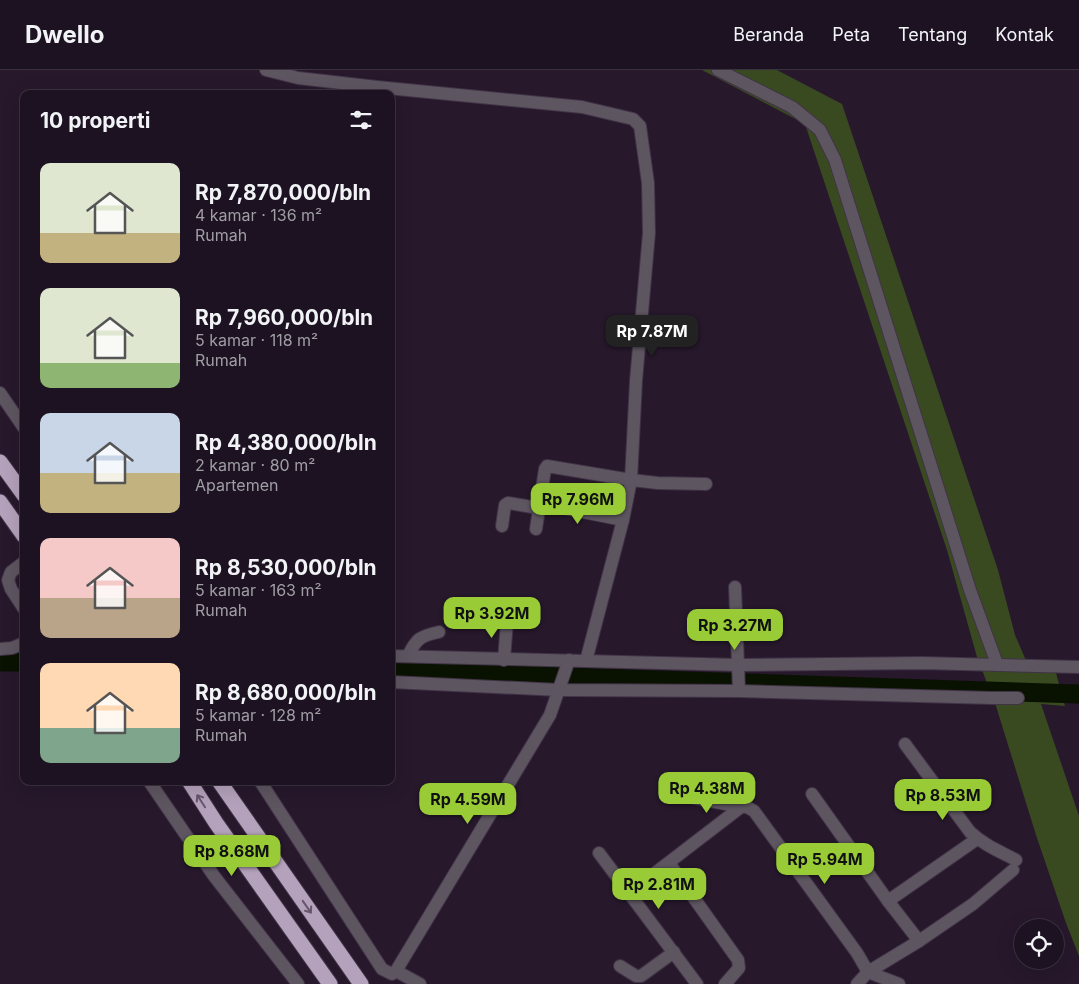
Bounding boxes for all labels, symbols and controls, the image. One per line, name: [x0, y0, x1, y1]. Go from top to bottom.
text: Dwello: [25, 20, 104, 49]
text: Beranda: [733, 24, 804, 45]
text: Peta: [832, 24, 870, 45]
text: Tentang: [898, 24, 967, 45]
text: Kontak: [995, 24, 1054, 45]
icon: filters: [347, 106, 375, 134]
text: 10 properti: [40, 108, 150, 133]
text: Rp 7,870,000/bln: [195, 180, 371, 205]
icon: home: [80, 183, 140, 243]
text: 4 kamar · 136 m²: [195, 205, 322, 225]
text: Rumah: [195, 225, 247, 245]
text: Rp 7,960,000/bln: [195, 305, 373, 330]
icon: home: [80, 308, 140, 368]
pin: Rp 7.87M: [600, 314, 704, 357]
text: Rp 7.87M: [616, 321, 688, 341]
text: 5 kamar · 118 m²: [195, 330, 318, 350]
text: Rumah: [195, 350, 247, 370]
text: Rp 4,380,000/bln: [195, 430, 377, 455]
icon: home: [80, 433, 140, 493]
text: 2 kamar · 80 m²: [195, 455, 315, 475]
text: Apartemen: [195, 475, 278, 495]
pin: Rp 7.96M: [526, 482, 630, 525]
text: Rp 7.96M: [542, 489, 614, 509]
text: Rp 8,530,000/bln: [195, 555, 377, 580]
icon: home: [80, 558, 140, 618]
text: 5 kamar · 163 m²: [195, 580, 322, 600]
pin: Rp 3.92M: [440, 596, 544, 639]
text: Rumah: [195, 600, 247, 620]
text: Rp 3.92M: [455, 603, 529, 623]
pin: Rp 3.27M: [683, 608, 787, 651]
text: Rp 3.27M: [698, 615, 772, 635]
text: Rp 8,680,000/bln: [195, 680, 377, 705]
icon: home: [80, 683, 140, 743]
text: 5 kamar · 128 m²: [195, 705, 321, 725]
text: Rumah: [195, 725, 247, 745]
pin: Rp 4.38M: [655, 772, 759, 814]
text: Rp 4.38M: [669, 778, 745, 798]
pin: Rp 8.53M: [891, 778, 995, 821]
pin: Rp 4.59M: [416, 782, 520, 825]
text: Rp 8.53M: [905, 785, 981, 805]
text: Rp 4.59M: [430, 789, 506, 809]
one-way arrow: [196, 794, 206, 808]
pin: Rp 8.68M: [180, 834, 284, 877]
text: Rp 8.68M: [194, 841, 270, 861]
pin: Rp 5.94M: [773, 842, 877, 885]
text: Rp 5.94M: [787, 849, 863, 869]
pin: Rp 2.81M: [607, 868, 711, 910]
text: Rp 2.81M: [623, 874, 695, 894]
one-way arrow: [302, 900, 312, 914]
map controls: [1014, 919, 1064, 969]
button: locate: [1014, 919, 1064, 969]

